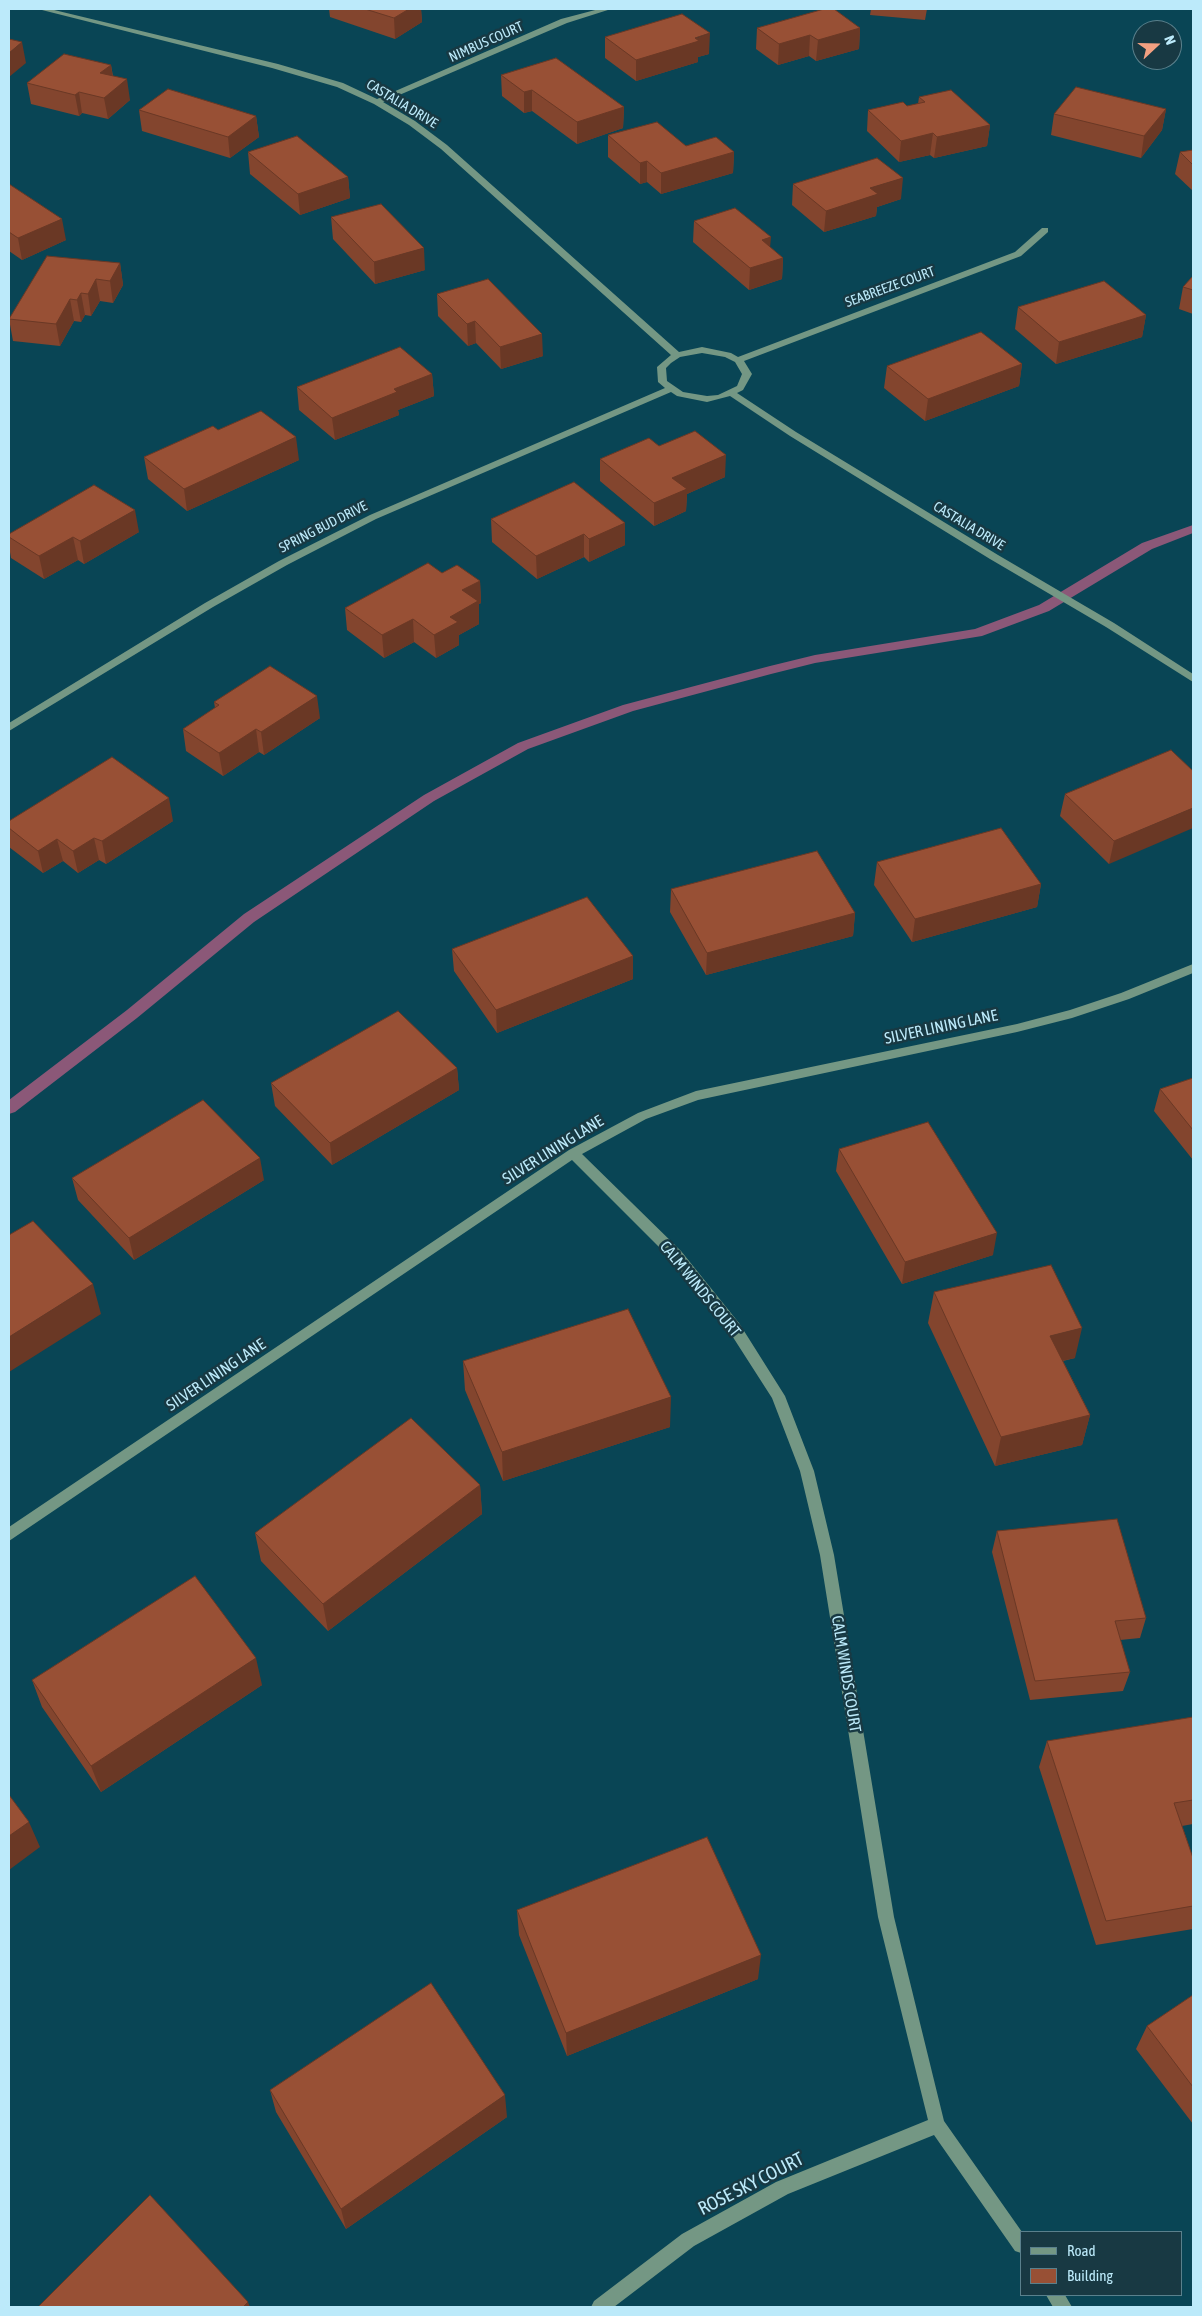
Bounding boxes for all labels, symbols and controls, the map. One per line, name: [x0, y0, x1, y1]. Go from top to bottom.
street label: NIMBUS COURT: [446, 18, 526, 66]
north arrow: [1132, 20, 1182, 70]
text: N: [1161, 33, 1179, 47]
street label: CASTALIA DRIVE: [363, 76, 441, 132]
street label: SEABREEZE COURT: [843, 263, 937, 311]
street label: SPRING BUD DRIVE: [276, 498, 370, 556]
street label: CASTALIA DRIVE: [930, 498, 1008, 554]
street label: SILVER LINING LANE: [883, 1006, 999, 1048]
street label: SILVER LINING LANE: [499, 1111, 607, 1189]
street label: CALM WINDS COURT: [655, 1237, 745, 1341]
street label: SILVER LINING LANE: [163, 1335, 269, 1415]
street label: CALM WINDS COURT: [827, 1614, 865, 1734]
street label: ROSE SKY COURT: [694, 2148, 808, 2220]
legend: [1020, 2231, 1182, 2296]
text: Road: [1067, 2242, 1096, 2259]
text: Building: [1067, 2267, 1113, 2284]

